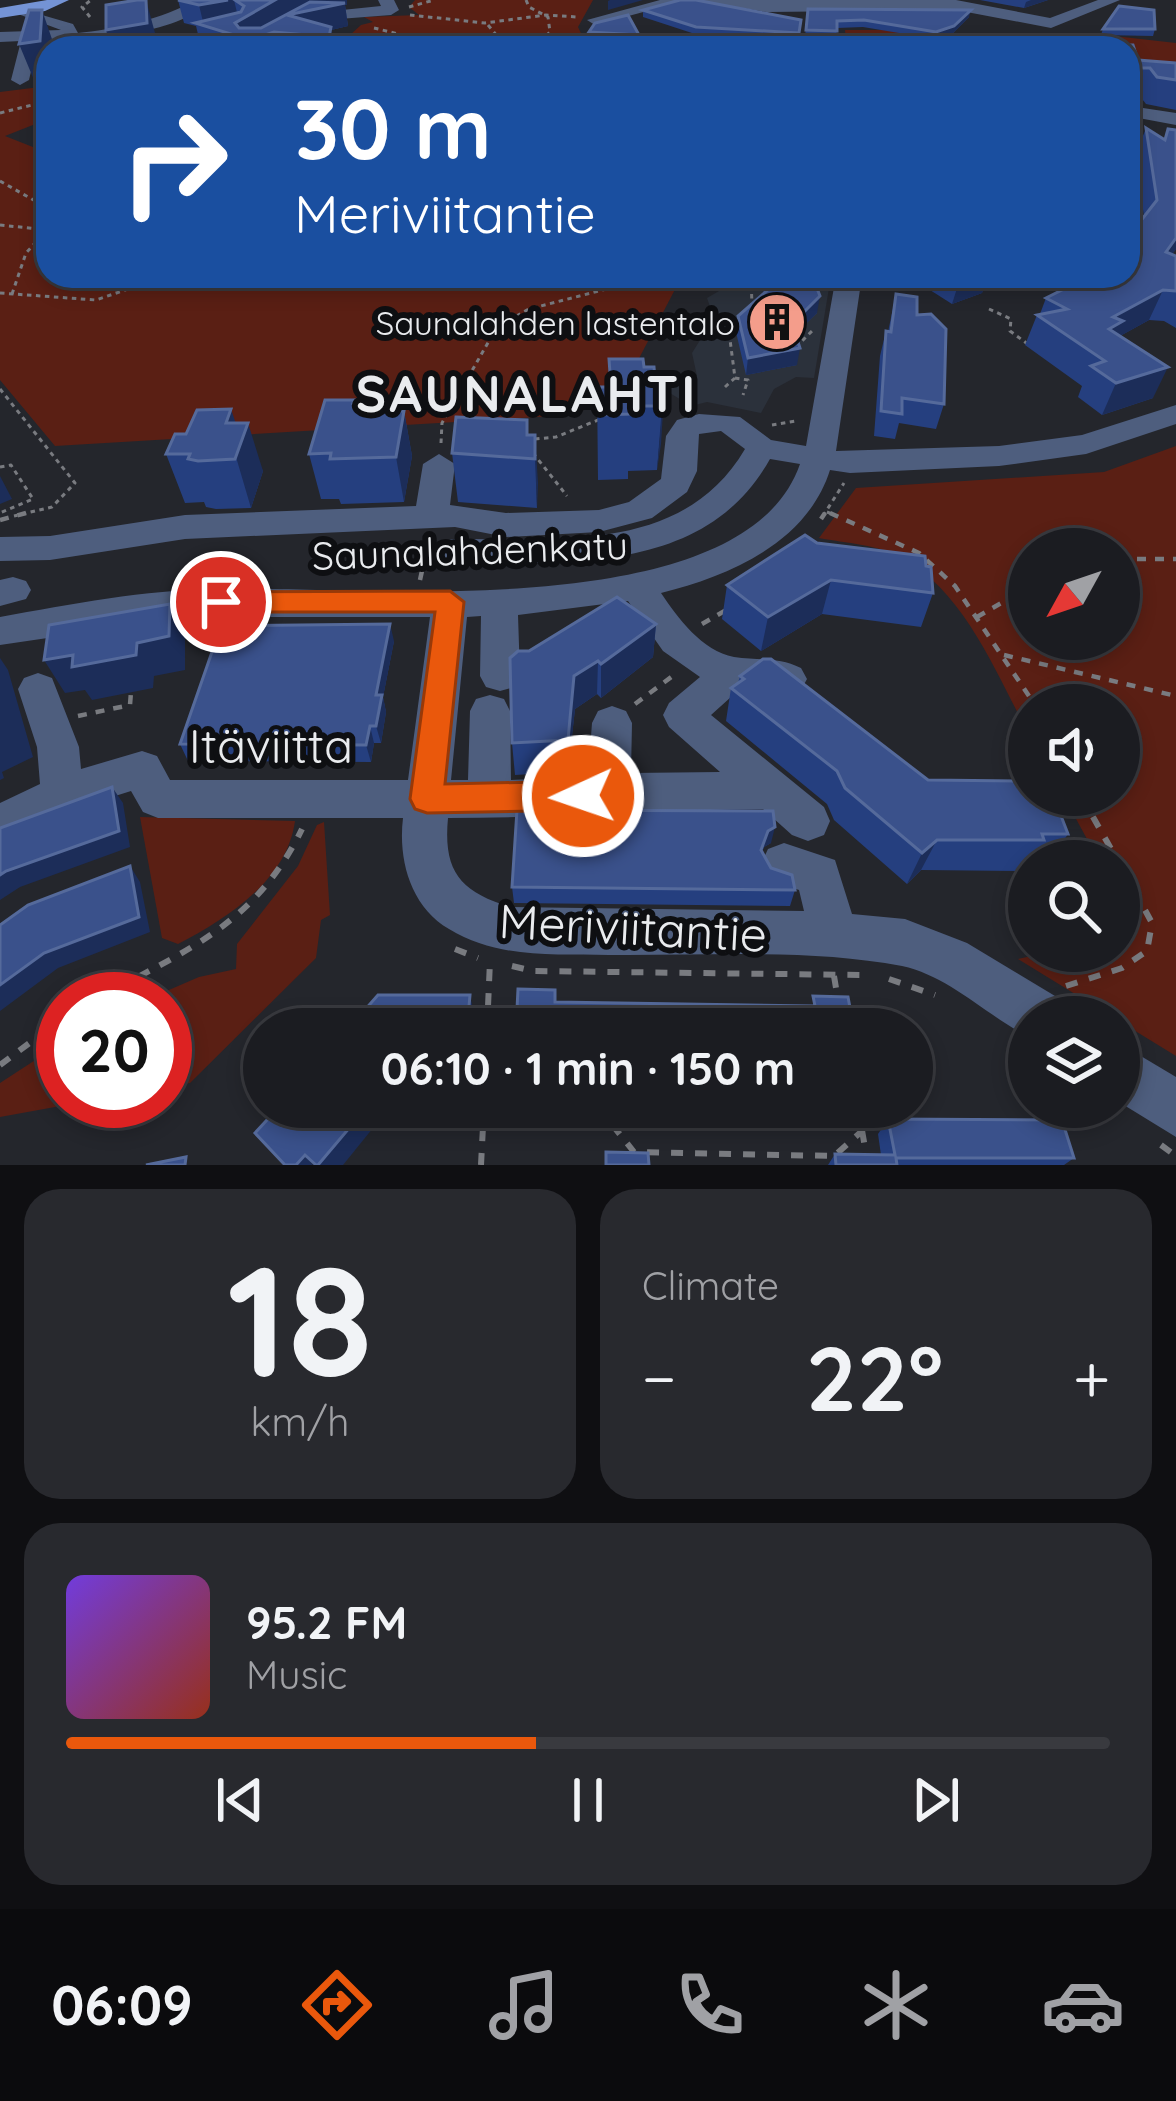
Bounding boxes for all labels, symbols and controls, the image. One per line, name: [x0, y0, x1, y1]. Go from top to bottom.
text: 30 m: [294, 75, 492, 180]
icon: right: [96, 84, 252, 240]
text: Meriviitantie: [294, 179, 596, 247]
building icon: Saunalahden lastentalo: [746, 291, 808, 353]
place label: Saunalahden lastentalo: [376, 302, 735, 343]
district label: SAUNALAHTI: [356, 361, 698, 425]
street label: Saunalahdenkatu: [311, 520, 629, 580]
north arrow: [1008, 528, 1140, 660]
map controls: [1008, 528, 1140, 1128]
pin: [170, 551, 272, 653]
icon: arrive: [188, 569, 254, 635]
button: sound: [1008, 684, 1140, 816]
street label: Itäviitta: [189, 715, 353, 775]
position arrow: [520, 733, 646, 859]
button: search: [1008, 840, 1140, 972]
street label: Meriviitantie: [497, 890, 769, 964]
speed limit sign: 20: [36, 972, 192, 1128]
button: layers: [1008, 996, 1140, 1128]
text: 06:10 · 1 min · 150 m: [381, 1040, 795, 1096]
text: 18: [227, 1221, 373, 1416]
text: Climate: [642, 1261, 779, 1310]
text: 22°: [806, 1321, 943, 1434]
text: −: [642, 1336, 676, 1419]
text: +: [1073, 1336, 1110, 1419]
text: km/h: [251, 1397, 349, 1446]
text: 95.2 FM: [246, 1594, 407, 1650]
text: Music: [246, 1650, 347, 1699]
icon: previous: [207, 1767, 273, 1833]
icon: pause: [555, 1767, 621, 1833]
icon: next: [903, 1767, 969, 1833]
icon: directions: [295, 1963, 379, 2047]
icon: music: [482, 1963, 566, 2047]
icon: phone: [668, 1963, 752, 2047]
icon: climate: [854, 1963, 938, 2047]
icon: car: [1041, 1963, 1125, 2047]
text: 06:09: [51, 1971, 193, 2039]

